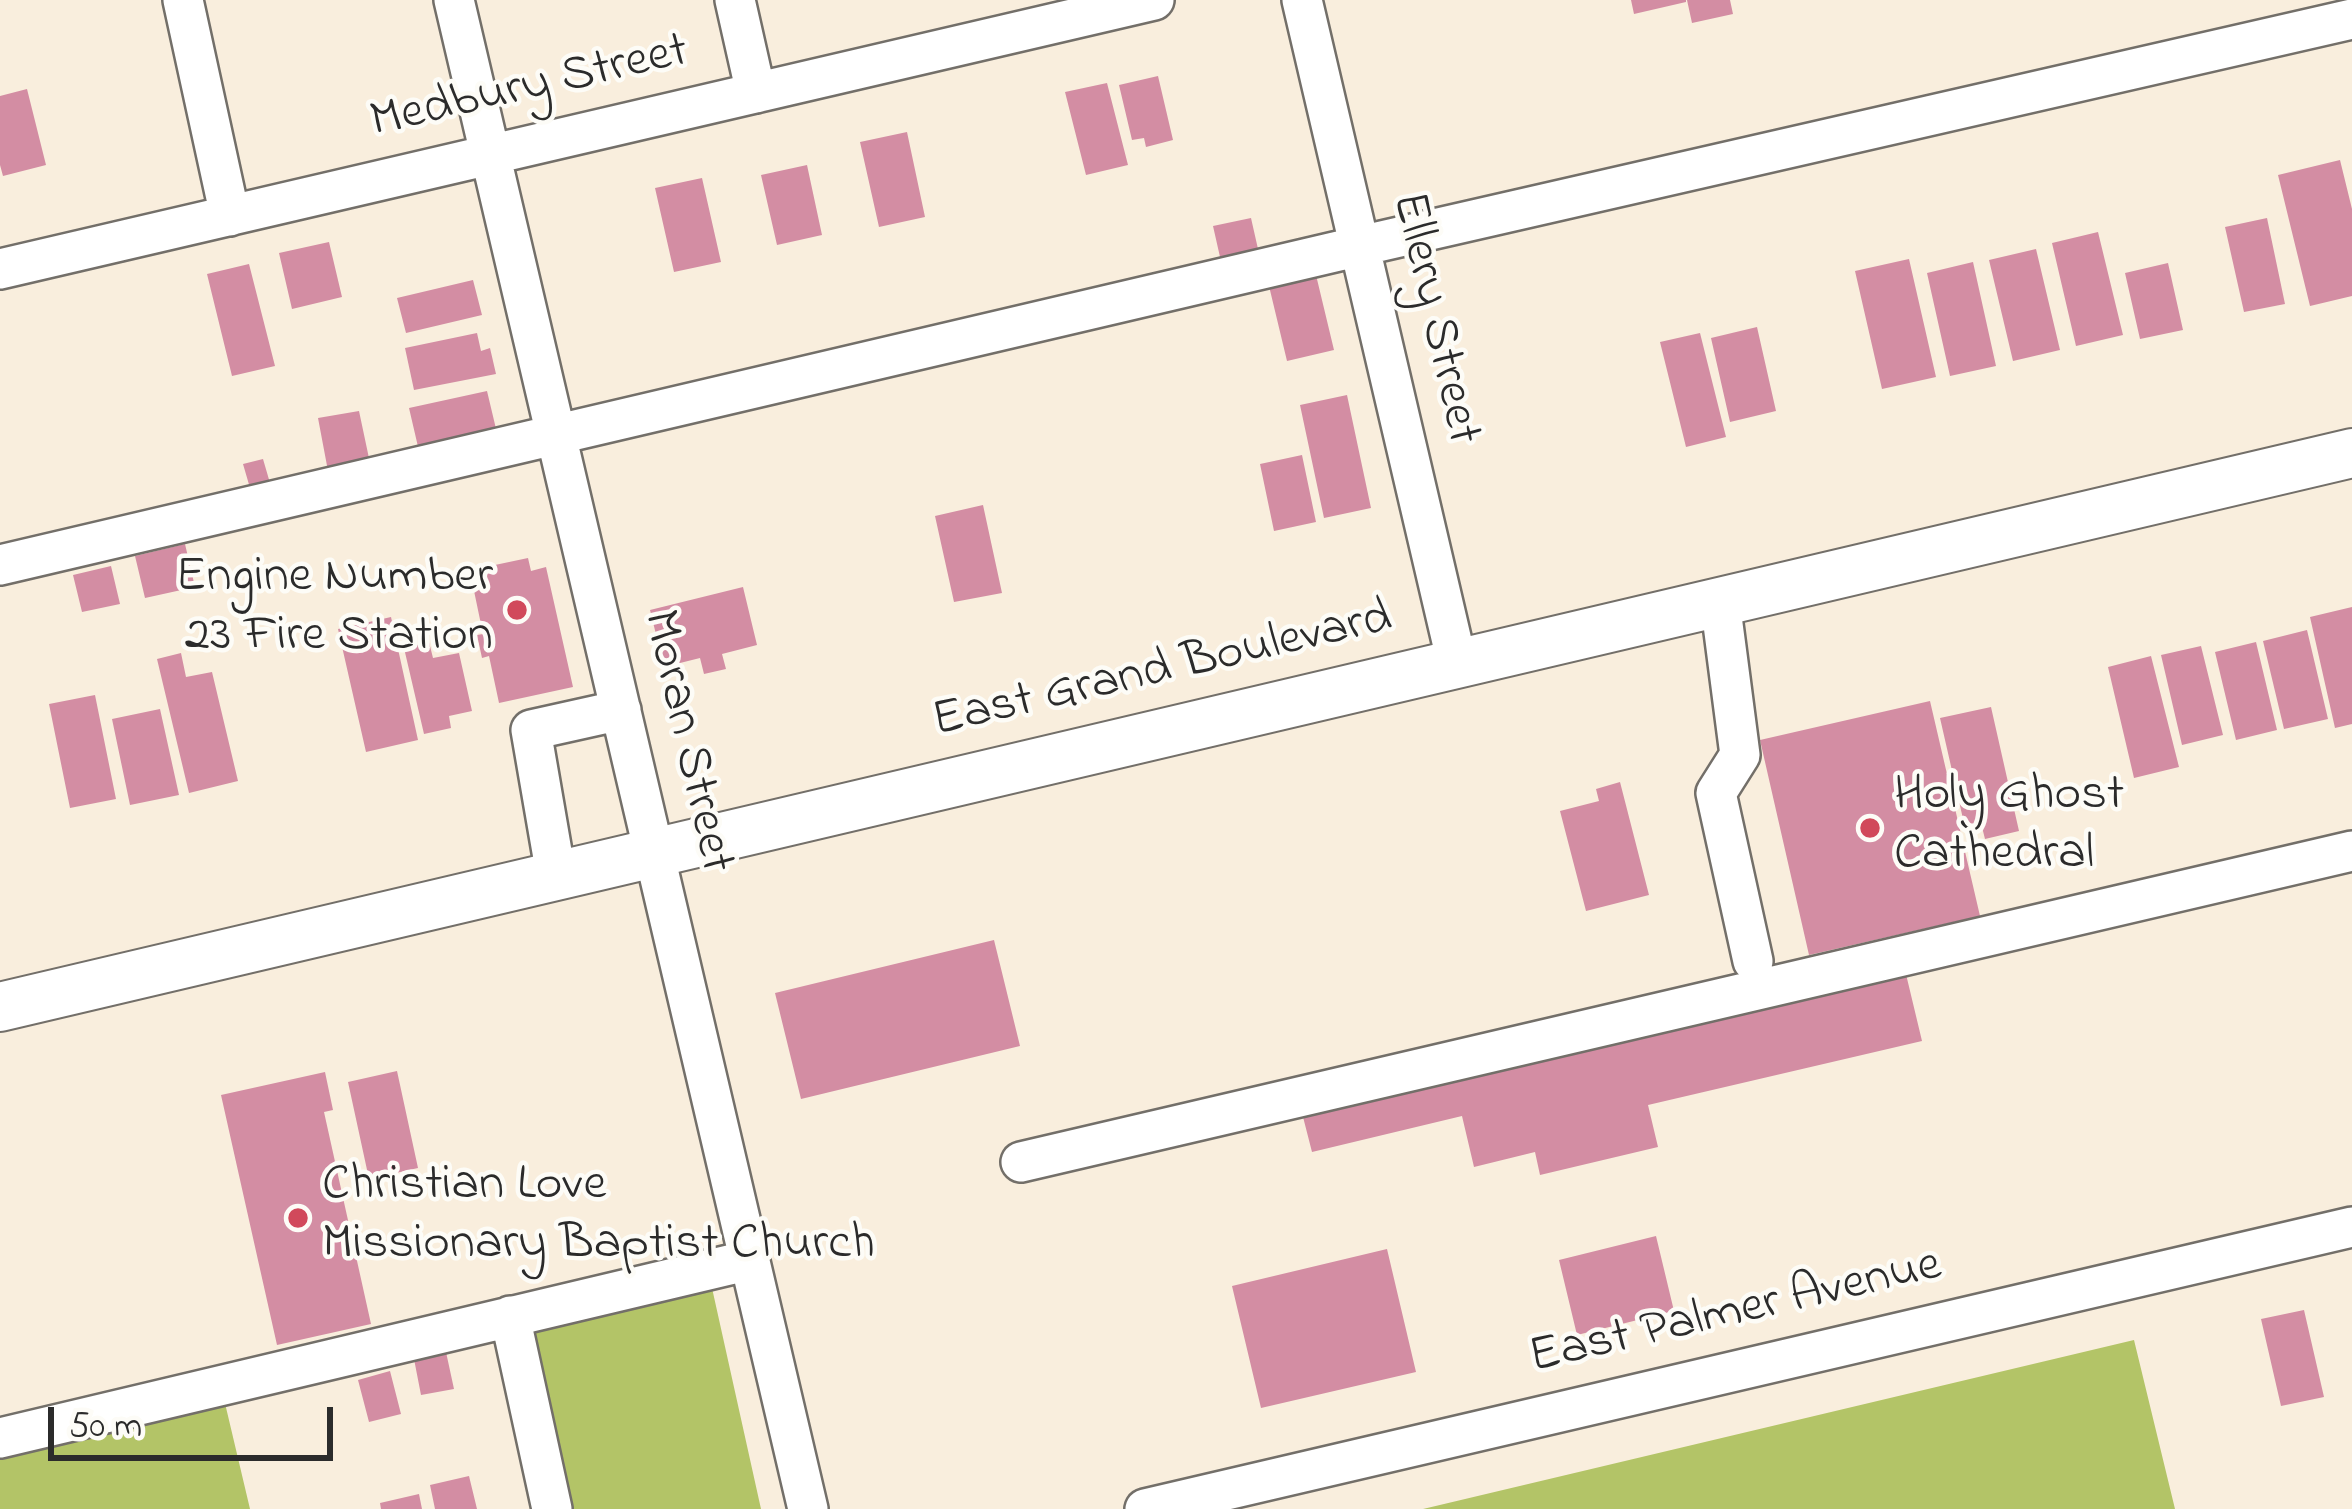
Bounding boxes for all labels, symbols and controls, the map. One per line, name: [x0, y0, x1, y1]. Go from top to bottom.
street label: Medbury Street: [365, 24, 695, 156]
street label: Ellery Street: [1373, 187, 1491, 451]
place label: Engine Number 23 Fire Station: [175, 550, 493, 670]
street label: East Grand Boulevard: [928, 590, 1398, 756]
marker: Engine Number 23 Fire Station: [504, 597, 530, 623]
street label: Moran Street: [624, 605, 744, 879]
place label: Holy Ghost Cathedral: [1894, 768, 2124, 888]
marker: Holy Ghost Cathedral: [1857, 815, 1883, 841]
place label: Christian Love Missionary Baptist Church: [322, 1158, 875, 1278]
marker: Christian Love Missionary Baptist Church: [285, 1205, 311, 1231]
street label: East Palmer Avenue: [1524, 1238, 1948, 1392]
scale bar: [54, 1383, 339, 1457]
text: 50 m: [69, 1401, 142, 1454]

